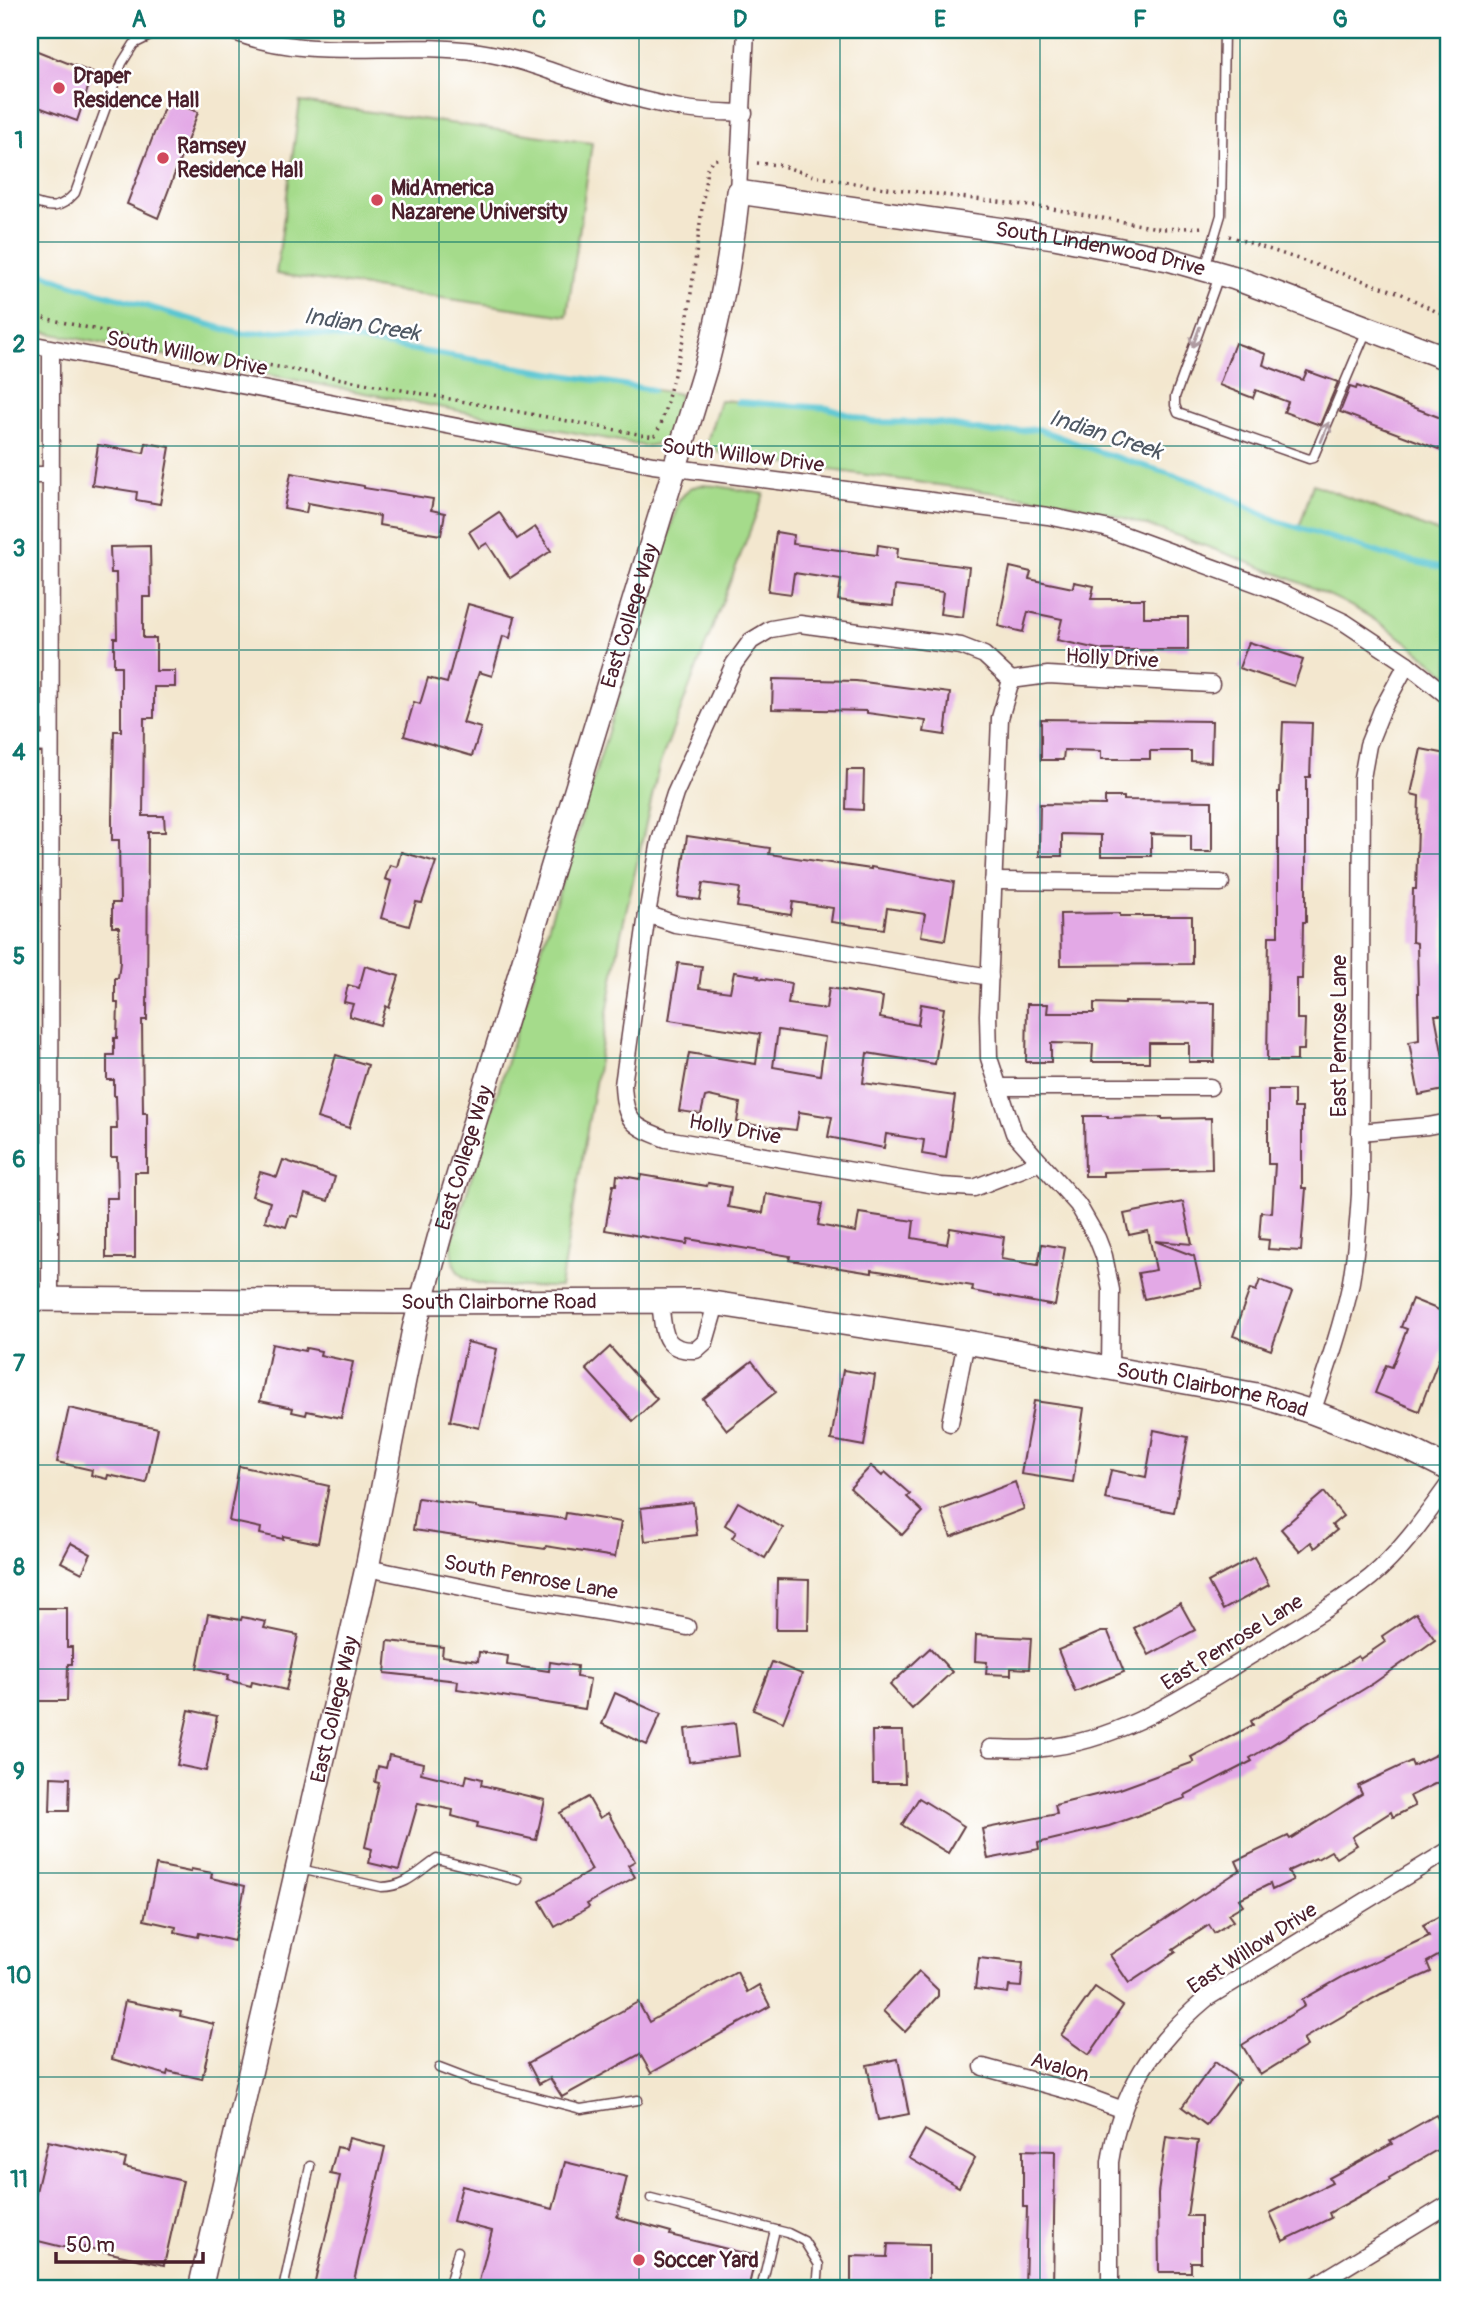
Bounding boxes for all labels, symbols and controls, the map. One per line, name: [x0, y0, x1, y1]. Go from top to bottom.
text: A: [132, 5, 147, 34]
text: B: [332, 5, 346, 34]
text: C: [532, 5, 546, 34]
text: D: [733, 5, 747, 34]
text: E: [934, 5, 946, 34]
text: F: [1133, 5, 1147, 34]
text: G: [1332, 5, 1348, 34]
place label: Draper Residence Hall: [73, 63, 200, 114]
marker: Draper Residence Hall: [51, 80, 67, 96]
text: 1: [15, 126, 24, 155]
place label: Ramsey Residence Hall: [177, 133, 304, 184]
marker: Ramsey Residence Hall: [155, 150, 171, 166]
place label: MidAmerica Nazarene University: [391, 175, 568, 226]
marker: MidAmerica Nazarene University: [369, 192, 385, 208]
street label: South Lindenwood Drive: [994, 216, 1209, 283]
water label: Indian Creek: [302, 301, 424, 348]
street label: South Willow Drive: [104, 325, 270, 382]
one-way arrow: [1189, 326, 1201, 348]
text: 2: [13, 330, 26, 359]
water label: Indian Creek: [1046, 403, 1168, 467]
one-way arrow: [1319, 422, 1332, 443]
street label: South Willow Drive: [660, 432, 826, 479]
text: 3: [13, 534, 25, 563]
street label: East College Way: [595, 540, 665, 691]
street label: Holly Drive: [1065, 643, 1160, 674]
text: 4: [12, 738, 26, 767]
text: 5: [13, 942, 25, 971]
street label: East Penrose Lane: [1326, 954, 1353, 1117]
street label: East College Way: [429, 1082, 499, 1233]
street label: Holly Drive: [687, 1108, 784, 1151]
text: 6: [12, 1145, 26, 1174]
street label: South Clairborne Road: [401, 1288, 597, 1316]
text: 7: [13, 1349, 26, 1378]
street label: South Clairborne Road: [1114, 1357, 1311, 1424]
street label: South Penrose Lane: [442, 1549, 621, 1606]
text: 8: [13, 1553, 25, 1582]
street label: East Penrose Lane: [1156, 1588, 1309, 1697]
street label: East College Way: [305, 1633, 365, 1786]
text: 9: [13, 1757, 25, 1786]
street label: East Willow Drive: [1182, 1896, 1323, 2000]
text: 10: [7, 1961, 31, 1990]
street label: Avalon: [1028, 2046, 1092, 2089]
text: 11: [10, 2165, 28, 2194]
scale bar: [56, 2221, 203, 2265]
text: 50 m: [66, 2232, 115, 2259]
place label: Soccer Yard: [653, 2247, 759, 2274]
marker: Soccer Yard: [631, 2252, 647, 2268]

